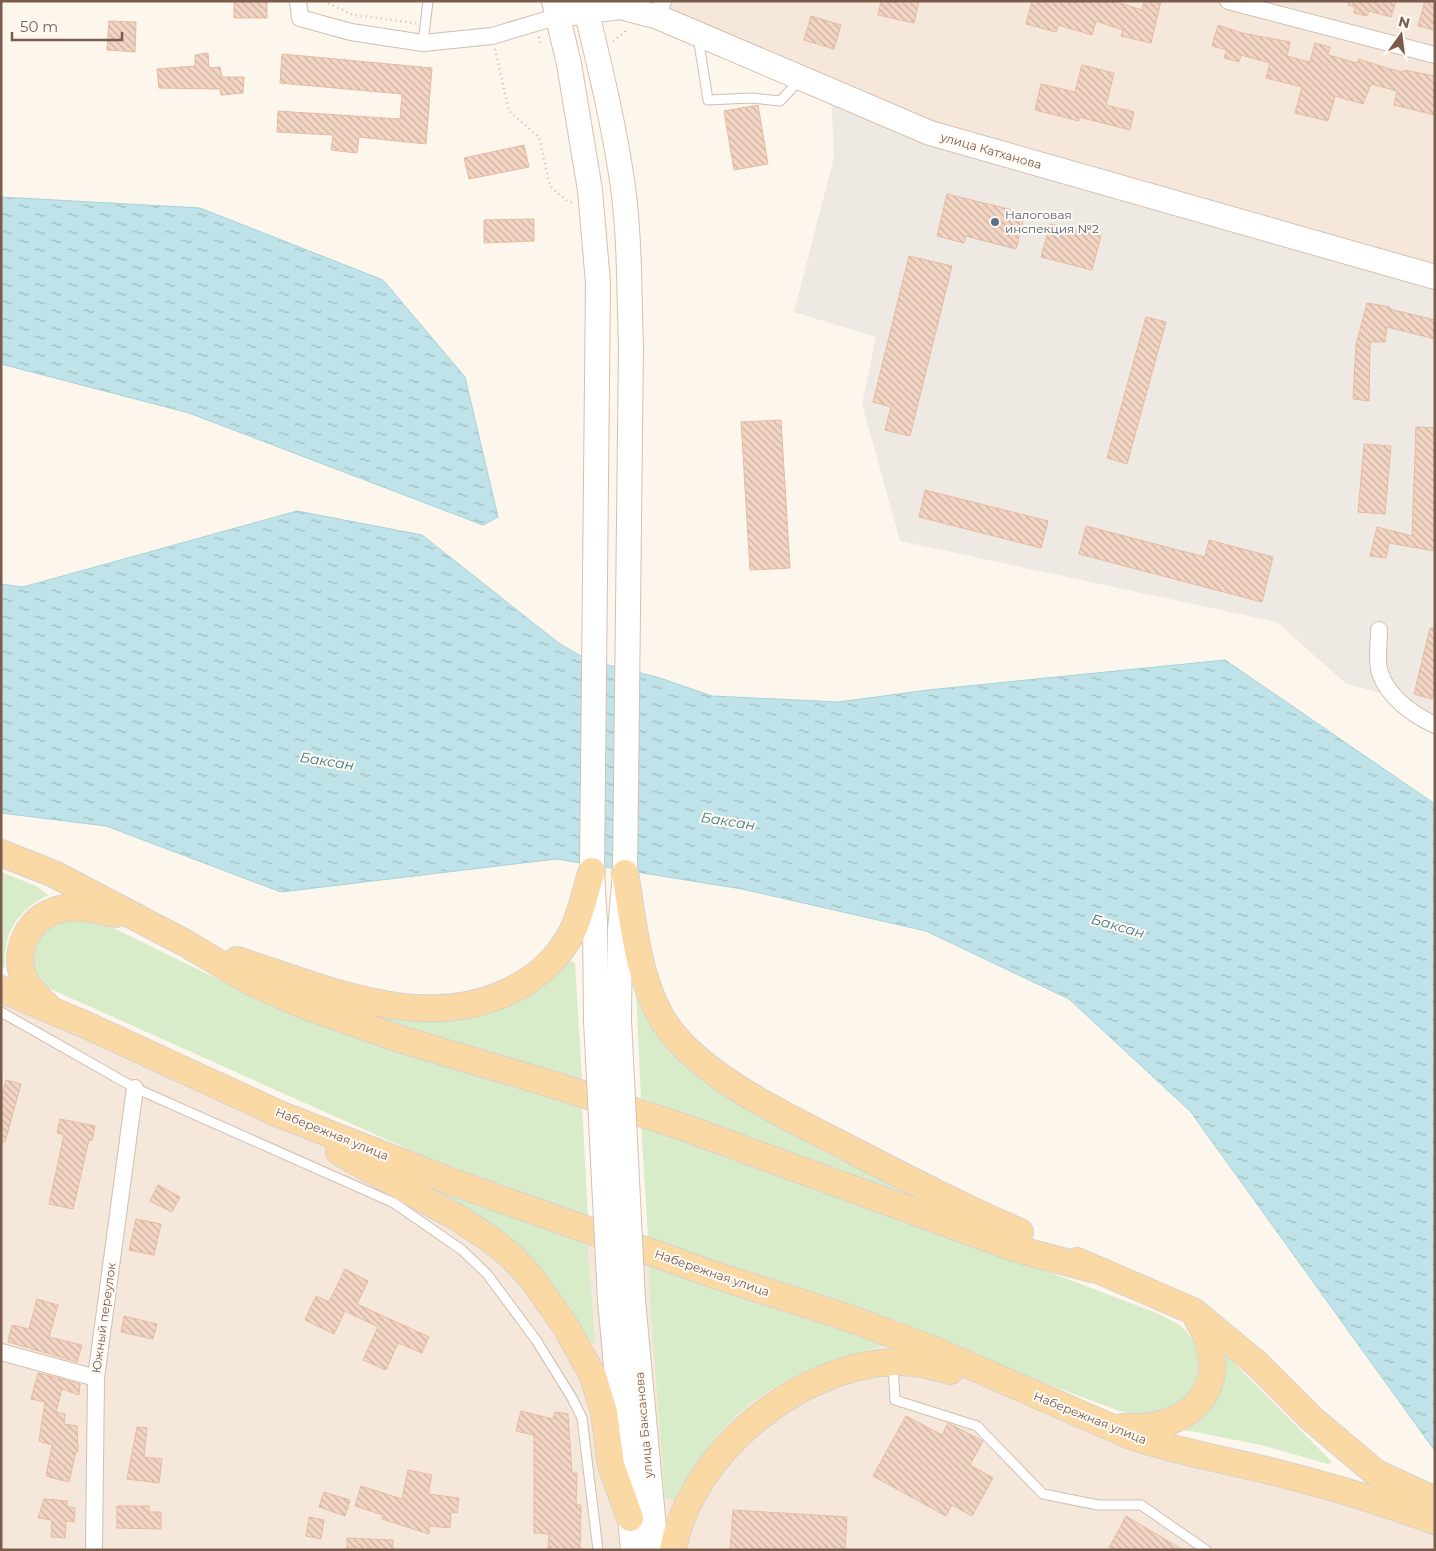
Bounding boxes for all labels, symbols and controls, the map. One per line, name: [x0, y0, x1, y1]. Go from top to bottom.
scale bar: [12, 10, 122, 42]
north arrow: [1376, 10, 1426, 60]
text: N: [1396, 12, 1412, 32]
text: 50 m: [20, 17, 58, 36]
street label: улица Катханова: [938, 129, 1043, 172]
place label: Налоговая инспекция №2: [1005, 207, 1099, 236]
marker: Налоговая инспекция №2: [989, 216, 1001, 228]
water label: Баксан: [299, 748, 355, 774]
water label: Баксан: [700, 808, 756, 834]
water label: Баксан: [1089, 910, 1147, 942]
street label: Набережная улица: [274, 1104, 391, 1163]
street label: Набережная улица: [653, 1246, 772, 1299]
street label: Южный переулок: [88, 1262, 119, 1374]
street label: улица Баксанова: [631, 1371, 656, 1480]
street label: Набережная улица: [1032, 1388, 1149, 1447]

